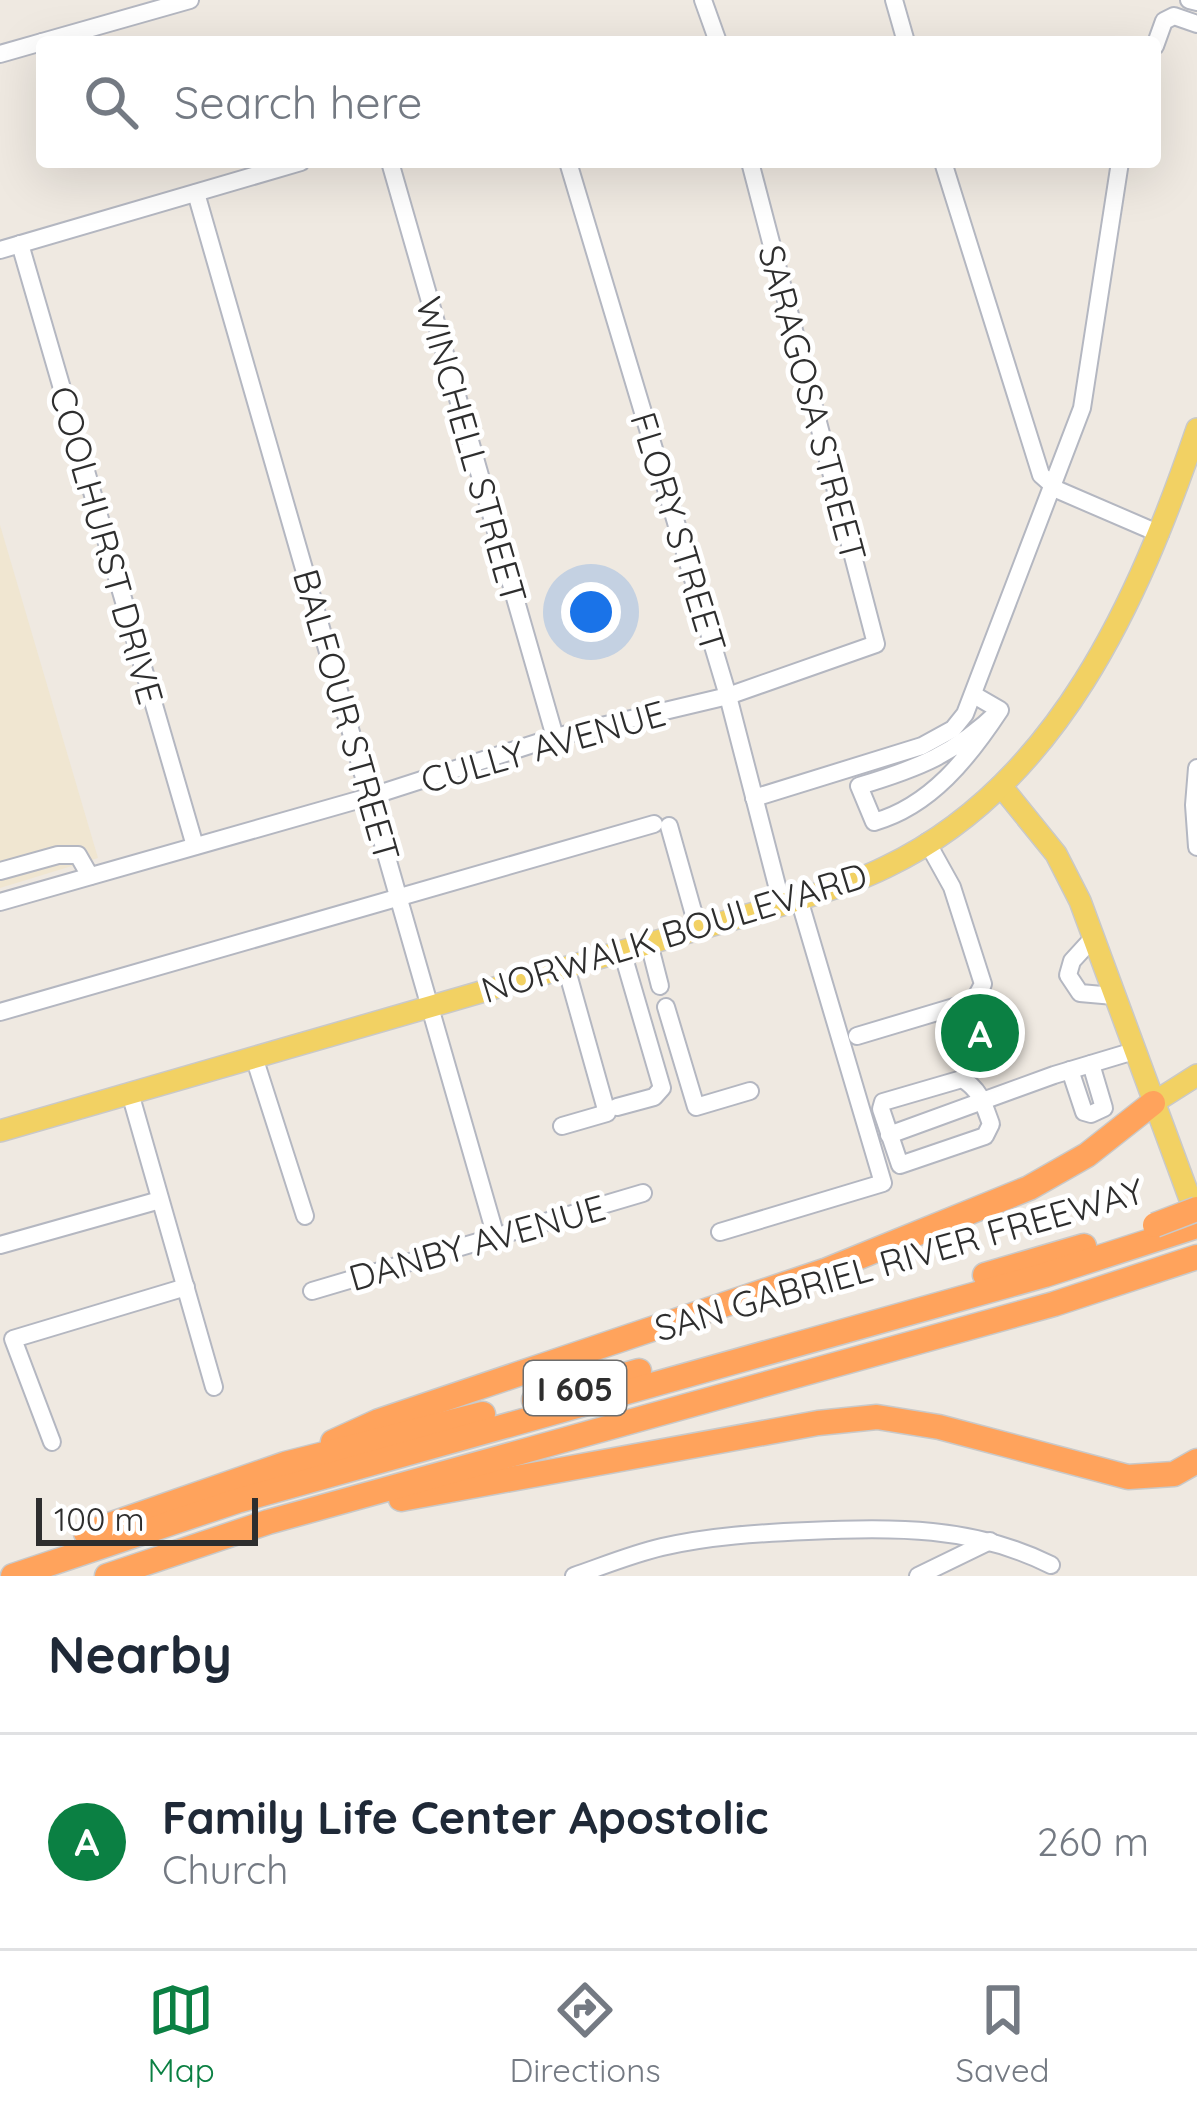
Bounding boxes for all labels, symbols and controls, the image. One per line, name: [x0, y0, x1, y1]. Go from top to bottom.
search box: [36, 36, 1161, 168]
icon: search: [78, 69, 144, 135]
text: Search here: [174, 74, 422, 130]
street label: SARAGOSA STREET: [749, 240, 877, 566]
street label: WINCHELL STREET: [407, 292, 537, 608]
street label: COOLHURST DRIVE: [40, 381, 174, 709]
street label: FLORY STREET: [621, 406, 737, 658]
street label: BALFOUR STREET: [284, 564, 410, 866]
your location: [561, 582, 621, 642]
street label: CULLY AVENUE: [416, 690, 670, 802]
street label: NORWALK BOULEVARD: [476, 852, 872, 1012]
pin: A: [941, 988, 1019, 1078]
street label: SAN GABRIEL RIVER FREEWAY: [649, 1168, 1149, 1350]
street label: DANBY AVENUE: [344, 1184, 610, 1300]
road number: I 605: [524, 1361, 626, 1415]
scale bar: [36, 1492, 258, 1545]
text: 100 m: [54, 1498, 145, 1539]
text: Nearby: [48, 1622, 232, 1686]
text: Family Life Center Apostolic: [162, 1789, 768, 1845]
text: A: [75, 1817, 99, 1866]
text: 260 m: [1037, 1817, 1149, 1866]
text: Church: [162, 1845, 288, 1894]
tab: Map: [147, 1977, 215, 2090]
tab: Directions: [509, 1977, 661, 2090]
tab: Saved: [956, 1977, 1050, 2090]

